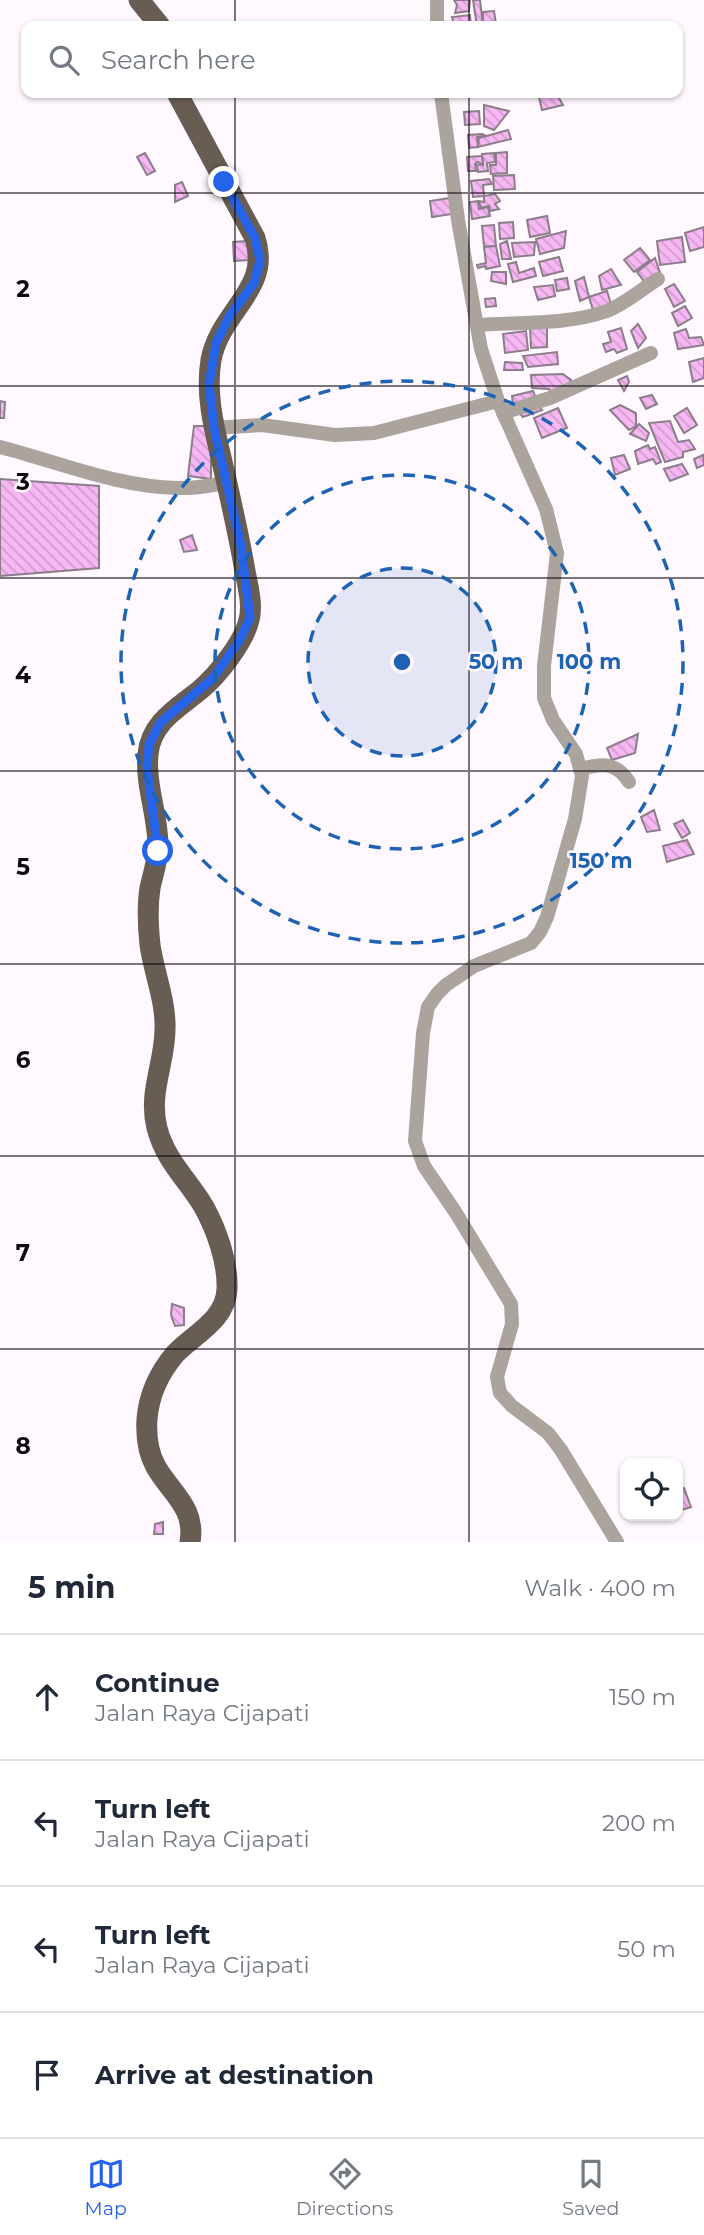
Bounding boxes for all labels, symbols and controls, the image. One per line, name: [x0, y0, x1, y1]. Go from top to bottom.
search box: [21, 21, 683, 98]
icon: search: [45, 41, 83, 79]
text: Search here: [101, 44, 256, 76]
route end: [208, 166, 239, 197]
text: 2: [16, 275, 30, 303]
text: 3: [15, 468, 30, 496]
text: 50 m: [469, 649, 523, 674]
text: 100 m: [557, 649, 621, 674]
centre of rings: [390, 650, 414, 674]
text: 4: [15, 661, 31, 689]
route start: [142, 835, 173, 866]
text: 150 m: [570, 848, 632, 873]
text: 5: [16, 853, 30, 881]
text: 6: [16, 1046, 31, 1074]
text: 7: [16, 1239, 30, 1267]
text: 8: [15, 1432, 31, 1460]
map controls: [620, 1458, 683, 1521]
button: locate: [620, 1458, 683, 1521]
text: 5 min: [28, 1569, 116, 1606]
text: Walk · 400 m: [524, 1574, 676, 1602]
text: Continue: [95, 1667, 220, 1699]
icon: ahead: [28, 1678, 66, 1716]
text: 150 m: [609, 1683, 676, 1711]
text: Jalan Raya Cijapati: [95, 1699, 310, 1727]
text: Turn left: [95, 1793, 211, 1825]
icon: left: [28, 1804, 66, 1842]
text: 200 m: [602, 1809, 676, 1837]
text: Jalan Raya Cijapati: [95, 1825, 310, 1853]
text: Turn left: [95, 1919, 211, 1951]
icon: left: [28, 1930, 66, 1968]
text: 50 m: [617, 1935, 676, 1963]
text: Jalan Raya Cijapati: [95, 1951, 310, 1979]
icon: arrive: [28, 2056, 66, 2094]
text: Arrive at destination: [95, 2059, 374, 2091]
tab: Map: [85, 2155, 127, 2220]
tab: Directions: [296, 2155, 393, 2220]
tab: Saved: [562, 2155, 619, 2220]

